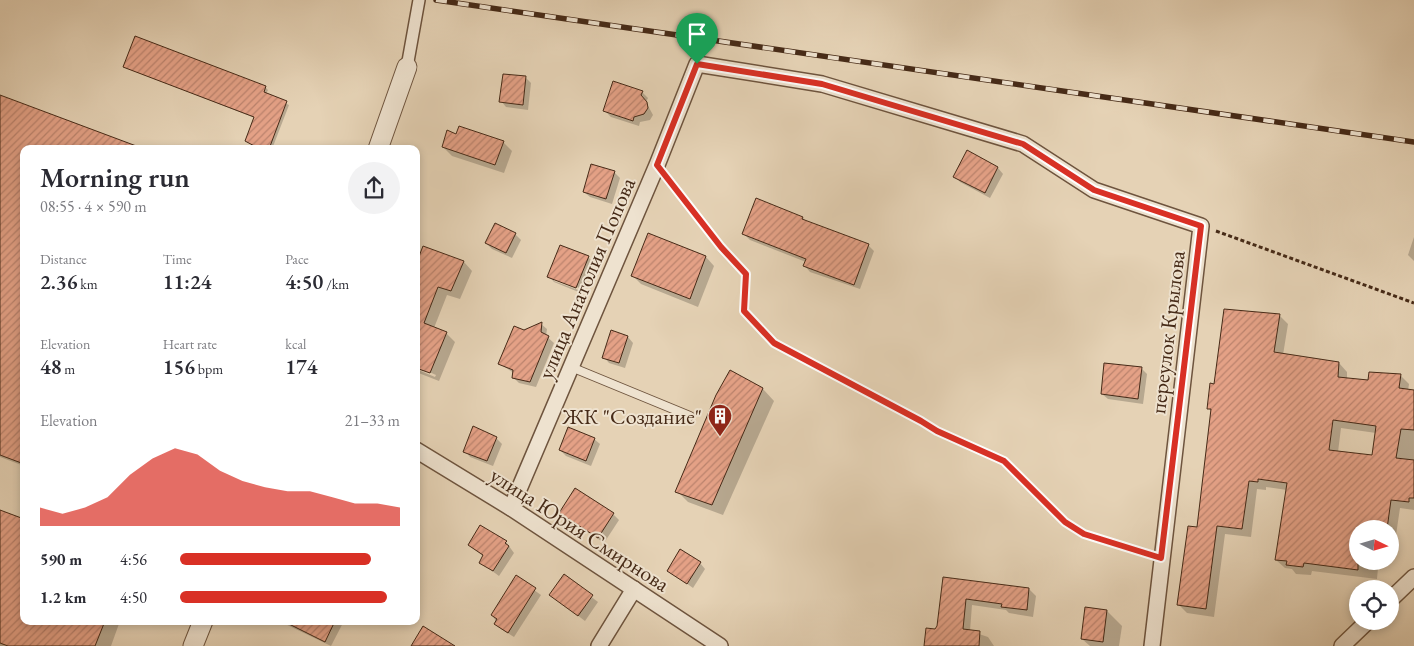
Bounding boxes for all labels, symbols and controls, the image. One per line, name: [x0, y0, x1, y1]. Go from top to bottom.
pin: [676, 13, 718, 64]
icon: arrive: [683, 20, 711, 48]
text: Morning run: [40, 159, 190, 195]
button: share: [348, 162, 400, 214]
street label: улица Анатолия Попова: [531, 173, 642, 383]
text: 08:55 · 4 × 590 m: [40, 196, 147, 217]
street label: переулок Крылова: [1143, 249, 1192, 415]
text: Distance: [40, 250, 87, 268]
text: Time: [163, 250, 192, 268]
text: Pace: [285, 250, 309, 268]
text: 2.36: [40, 268, 77, 295]
text: 11:24: [163, 268, 211, 295]
text: 4:50: [285, 268, 323, 295]
text: km: [77, 275, 98, 293]
text: /km: [323, 275, 349, 293]
text: Elevation: [40, 335, 90, 353]
text: Heart rate: [163, 335, 217, 353]
text: kcal: [285, 335, 306, 353]
text: 48: [40, 353, 62, 380]
text: 156: [163, 353, 195, 380]
text: 174: [285, 353, 318, 380]
text: m: [62, 360, 75, 378]
text: bpm: [195, 360, 223, 378]
place label: ЖК "Создание": [561, 402, 702, 431]
building icon: ЖК "Создание": [707, 403, 733, 437]
text: Elevation: [40, 410, 98, 431]
text: 21–33 m: [345, 410, 400, 431]
street label: улица Юрия Смирнова: [484, 460, 675, 598]
north arrow: [1349, 520, 1399, 570]
map controls: [1349, 520, 1399, 630]
text: 590 m: [40, 549, 82, 570]
text: 4:56: [120, 549, 147, 570]
button: locate: [1349, 580, 1399, 630]
text: 1.2 km: [40, 587, 86, 608]
text: 4:50: [120, 587, 147, 608]

